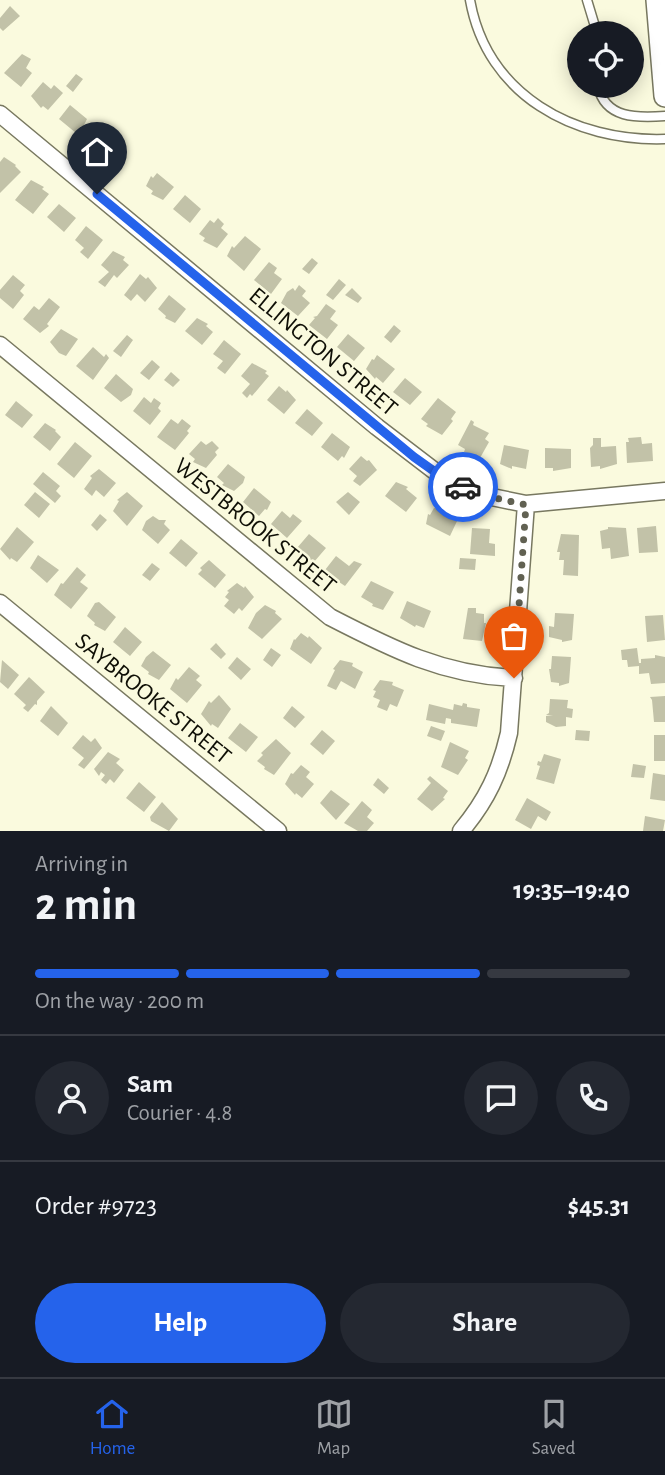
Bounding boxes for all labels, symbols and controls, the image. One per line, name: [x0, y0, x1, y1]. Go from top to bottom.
map controls: [567, 21, 644, 98]
button: locate: [567, 21, 644, 98]
pin: [67, 122, 127, 194]
icon: home: [78, 133, 116, 171]
street label: ELLINGTON STREET: [244, 283, 402, 421]
courier: [428, 452, 498, 522]
street label: WESTBROOK STREET: [170, 454, 341, 598]
icon: car: [444, 468, 482, 506]
pin: [484, 606, 544, 678]
icon: bag: [495, 617, 533, 655]
street label: SAYBROOKE STREET: [71, 629, 236, 769]
text: Arriving in: [35, 853, 128, 876]
text: 19:35–19:40: [513, 877, 630, 903]
text: 2 min: [35, 882, 137, 928]
text: On the way · 200 m: [35, 990, 204, 1013]
button: person: [35, 1061, 109, 1135]
button: chat: [464, 1061, 538, 1135]
button: phone: [556, 1061, 630, 1135]
text: Sam: [127, 1071, 173, 1097]
text: Courier · 4.8: [127, 1102, 232, 1125]
text: Order #9723: [35, 1193, 157, 1219]
text: $45.31: [567, 1193, 630, 1219]
button: Help: [35, 1283, 326, 1363]
button: Share: [340, 1283, 630, 1363]
tab: Home: [90, 1395, 135, 1460]
tab: Map: [315, 1395, 353, 1460]
tab: Saved: [532, 1395, 575, 1460]

